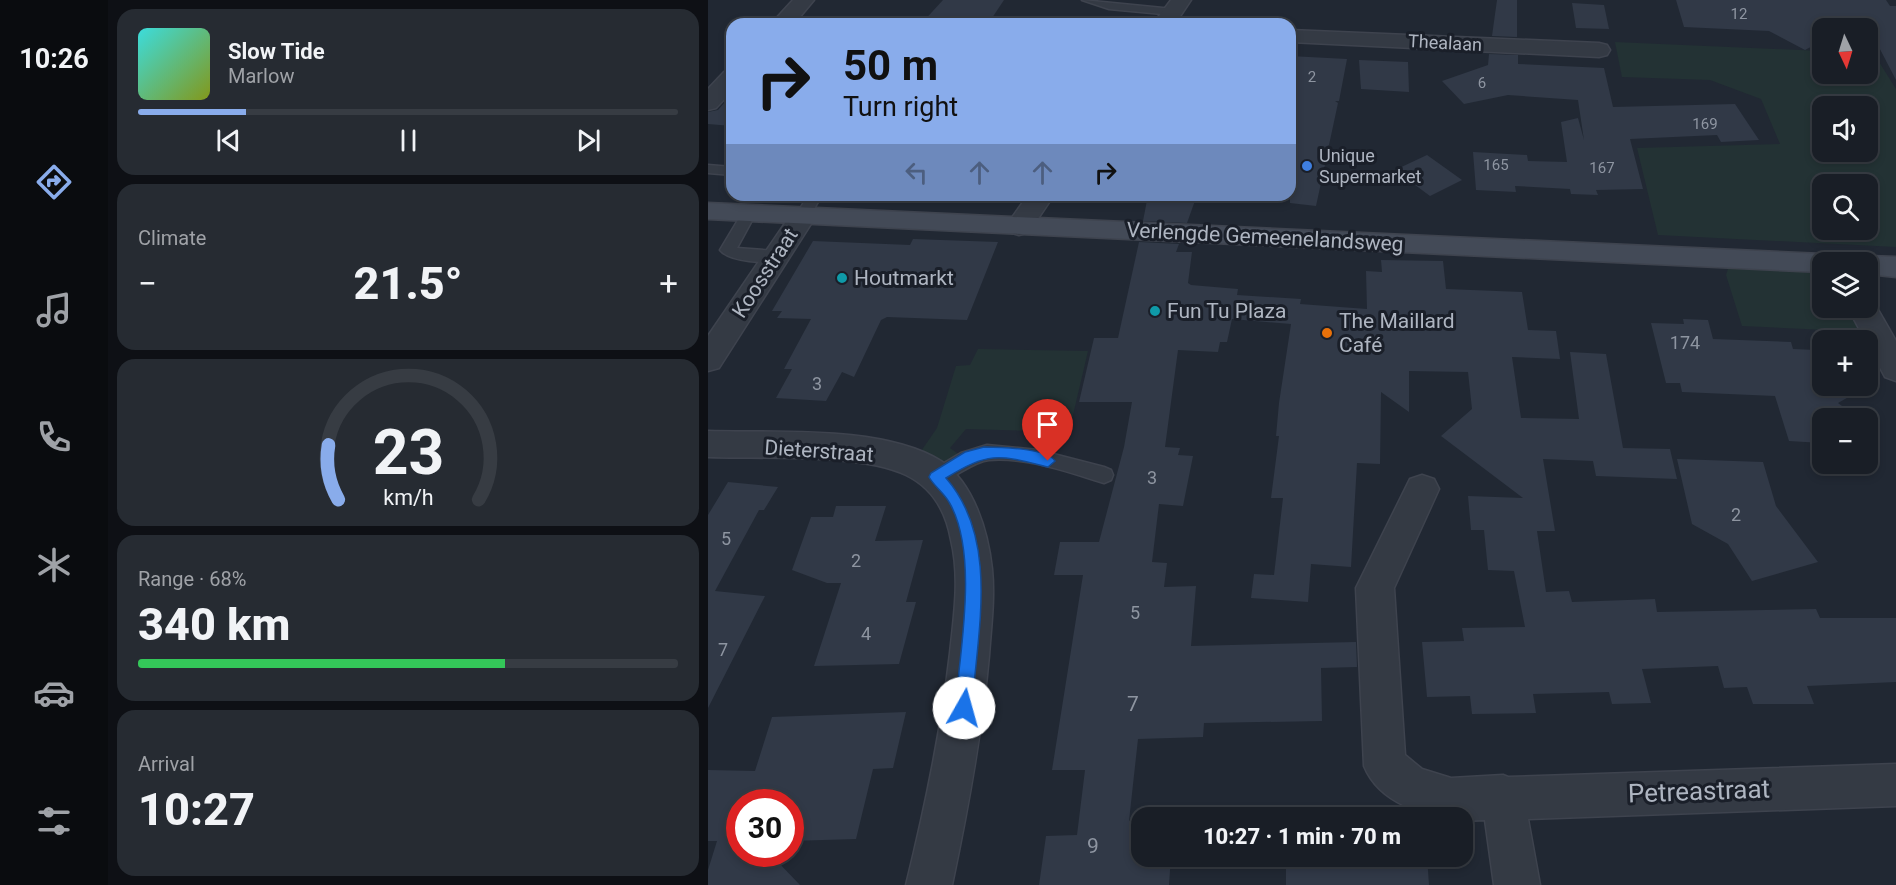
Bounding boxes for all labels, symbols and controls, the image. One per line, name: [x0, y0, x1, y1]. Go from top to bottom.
house number: 12: [1731, 5, 1747, 23]
north arrow: [1812, 18, 1878, 84]
map controls: [1812, 18, 1878, 474]
street label: Thealaan: [1408, 30, 1482, 55]
text: Slow Tide: [228, 39, 325, 64]
text: 50 m: [843, 41, 938, 90]
icon: right: [744, 42, 822, 120]
text: 10:26: [19, 43, 89, 75]
text: Marlow: [228, 64, 294, 88]
house number: 2: [1308, 68, 1316, 86]
house number: 6: [1478, 74, 1486, 92]
text: Turn right: [843, 91, 958, 123]
button: sound: [1812, 96, 1878, 162]
house number: 169: [1692, 115, 1718, 133]
icon: previous: [212, 124, 245, 157]
icon: pause: [392, 124, 425, 157]
icon: next: [572, 124, 605, 157]
place label: Unique Supermarket: [1319, 145, 1422, 187]
icon: left: [900, 156, 933, 189]
icon: ahead: [963, 156, 996, 189]
icon: ahead: [1026, 156, 1059, 189]
icon: right: [1089, 156, 1122, 189]
house number: 165: [1483, 156, 1509, 174]
marker: Unique Supermarket: [1300, 159, 1314, 173]
house number: 167: [1589, 159, 1615, 177]
icon: directions: [33, 161, 75, 203]
button: search: [1812, 174, 1878, 240]
street label: Verlengde Gemeenelandsweg: [1126, 218, 1404, 256]
street label: Koosstraat: [727, 224, 803, 322]
text: Climate: [138, 226, 206, 250]
button: layers: [1812, 252, 1878, 318]
text: 21.5°: [354, 257, 463, 310]
text: −: [138, 264, 157, 303]
text: +: [659, 264, 678, 303]
place label: Houtmarkt: [854, 266, 954, 290]
marker: Houtmarkt: [835, 271, 849, 285]
icon: music: [33, 289, 75, 331]
place label: Fun Tu Plaza: [1167, 299, 1286, 323]
marker: Fun Tu Plaza: [1148, 304, 1162, 318]
place label: The Maillard Café: [1339, 309, 1455, 357]
marker: The Maillard Café: [1320, 326, 1334, 340]
button: +: [1812, 330, 1878, 396]
house number: 174: [1670, 332, 1700, 353]
house number: 3: [812, 373, 822, 394]
pin: [1022, 399, 1073, 461]
icon: arrive: [1031, 408, 1064, 441]
button: −: [1812, 408, 1878, 474]
icon: phone: [33, 416, 75, 458]
text: 23: [372, 416, 444, 489]
street label: Dieterstraat: [764, 435, 874, 467]
house number: 3: [1147, 467, 1157, 488]
text: km/h: [383, 485, 433, 510]
house number: 2: [1731, 504, 1741, 525]
house number: 5: [721, 528, 731, 549]
icon: climate: [33, 544, 75, 586]
house number: 2: [851, 550, 861, 571]
text: Range · 68%: [138, 567, 246, 591]
text: 340 km: [138, 598, 290, 651]
house number: 5: [1130, 602, 1140, 623]
house number: 4: [861, 623, 871, 644]
house number: 7: [718, 639, 728, 660]
icon: car: [33, 672, 75, 714]
position arrow: [932, 676, 996, 740]
house number: 7: [1127, 692, 1139, 716]
text: Arrival: [138, 752, 195, 776]
street label: Petreastraat: [1627, 774, 1771, 808]
text: 10:27: [138, 783, 255, 836]
speed limit sign: 30: [726, 789, 804, 867]
icon: filters: [33, 800, 75, 842]
text: 10:27 · 1 min · 70 m: [1203, 824, 1401, 849]
house number: 9: [1087, 834, 1099, 858]

